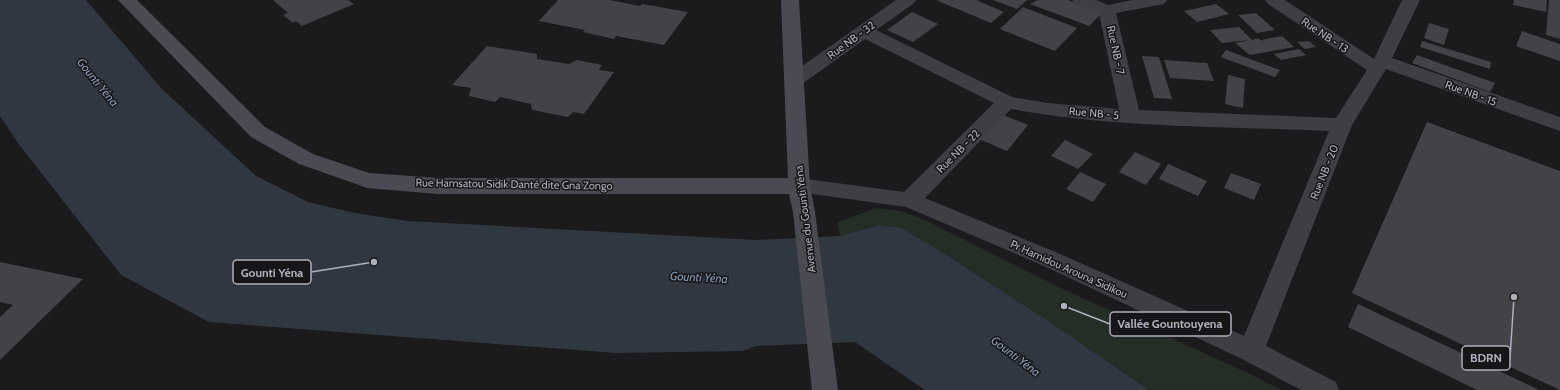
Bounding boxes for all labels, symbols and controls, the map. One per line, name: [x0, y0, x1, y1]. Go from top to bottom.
street label: Rue NB - 13: [1299, 14, 1351, 56]
street label: Rue NB - 32: [824, 18, 878, 62]
street label: Rue NB - 7: [1104, 24, 1128, 76]
water label: Gounti Yéna: [74, 55, 122, 109]
street label: Rue NB - 15: [1443, 77, 1499, 109]
street label: Rue NB - 5: [1068, 104, 1120, 122]
street label: Rue NB - 22: [933, 126, 983, 176]
street label: Rue NB - 20: [1307, 142, 1341, 201]
street label: Avenue du Gounti Yéna: [791, 164, 819, 273]
street label: Rue Hamsatou Sidik Danté dite Gna Zongo: [415, 175, 613, 193]
street label: Pr Hamidou Arouna Sidikou: [1008, 237, 1130, 301]
callout: Gounti Yéna: [233, 260, 311, 284]
text: Gounti Yéna: [241, 265, 303, 280]
water label: Gounti Yéna: [670, 268, 728, 286]
callout: Vallée Gountouyena: [1110, 312, 1231, 336]
text: Vallée Gountouyena: [1118, 316, 1222, 331]
water label: Gounti Yéna: [988, 333, 1044, 379]
callout: BDRN: [1462, 346, 1510, 370]
text: BDRN: [1470, 350, 1502, 365]

